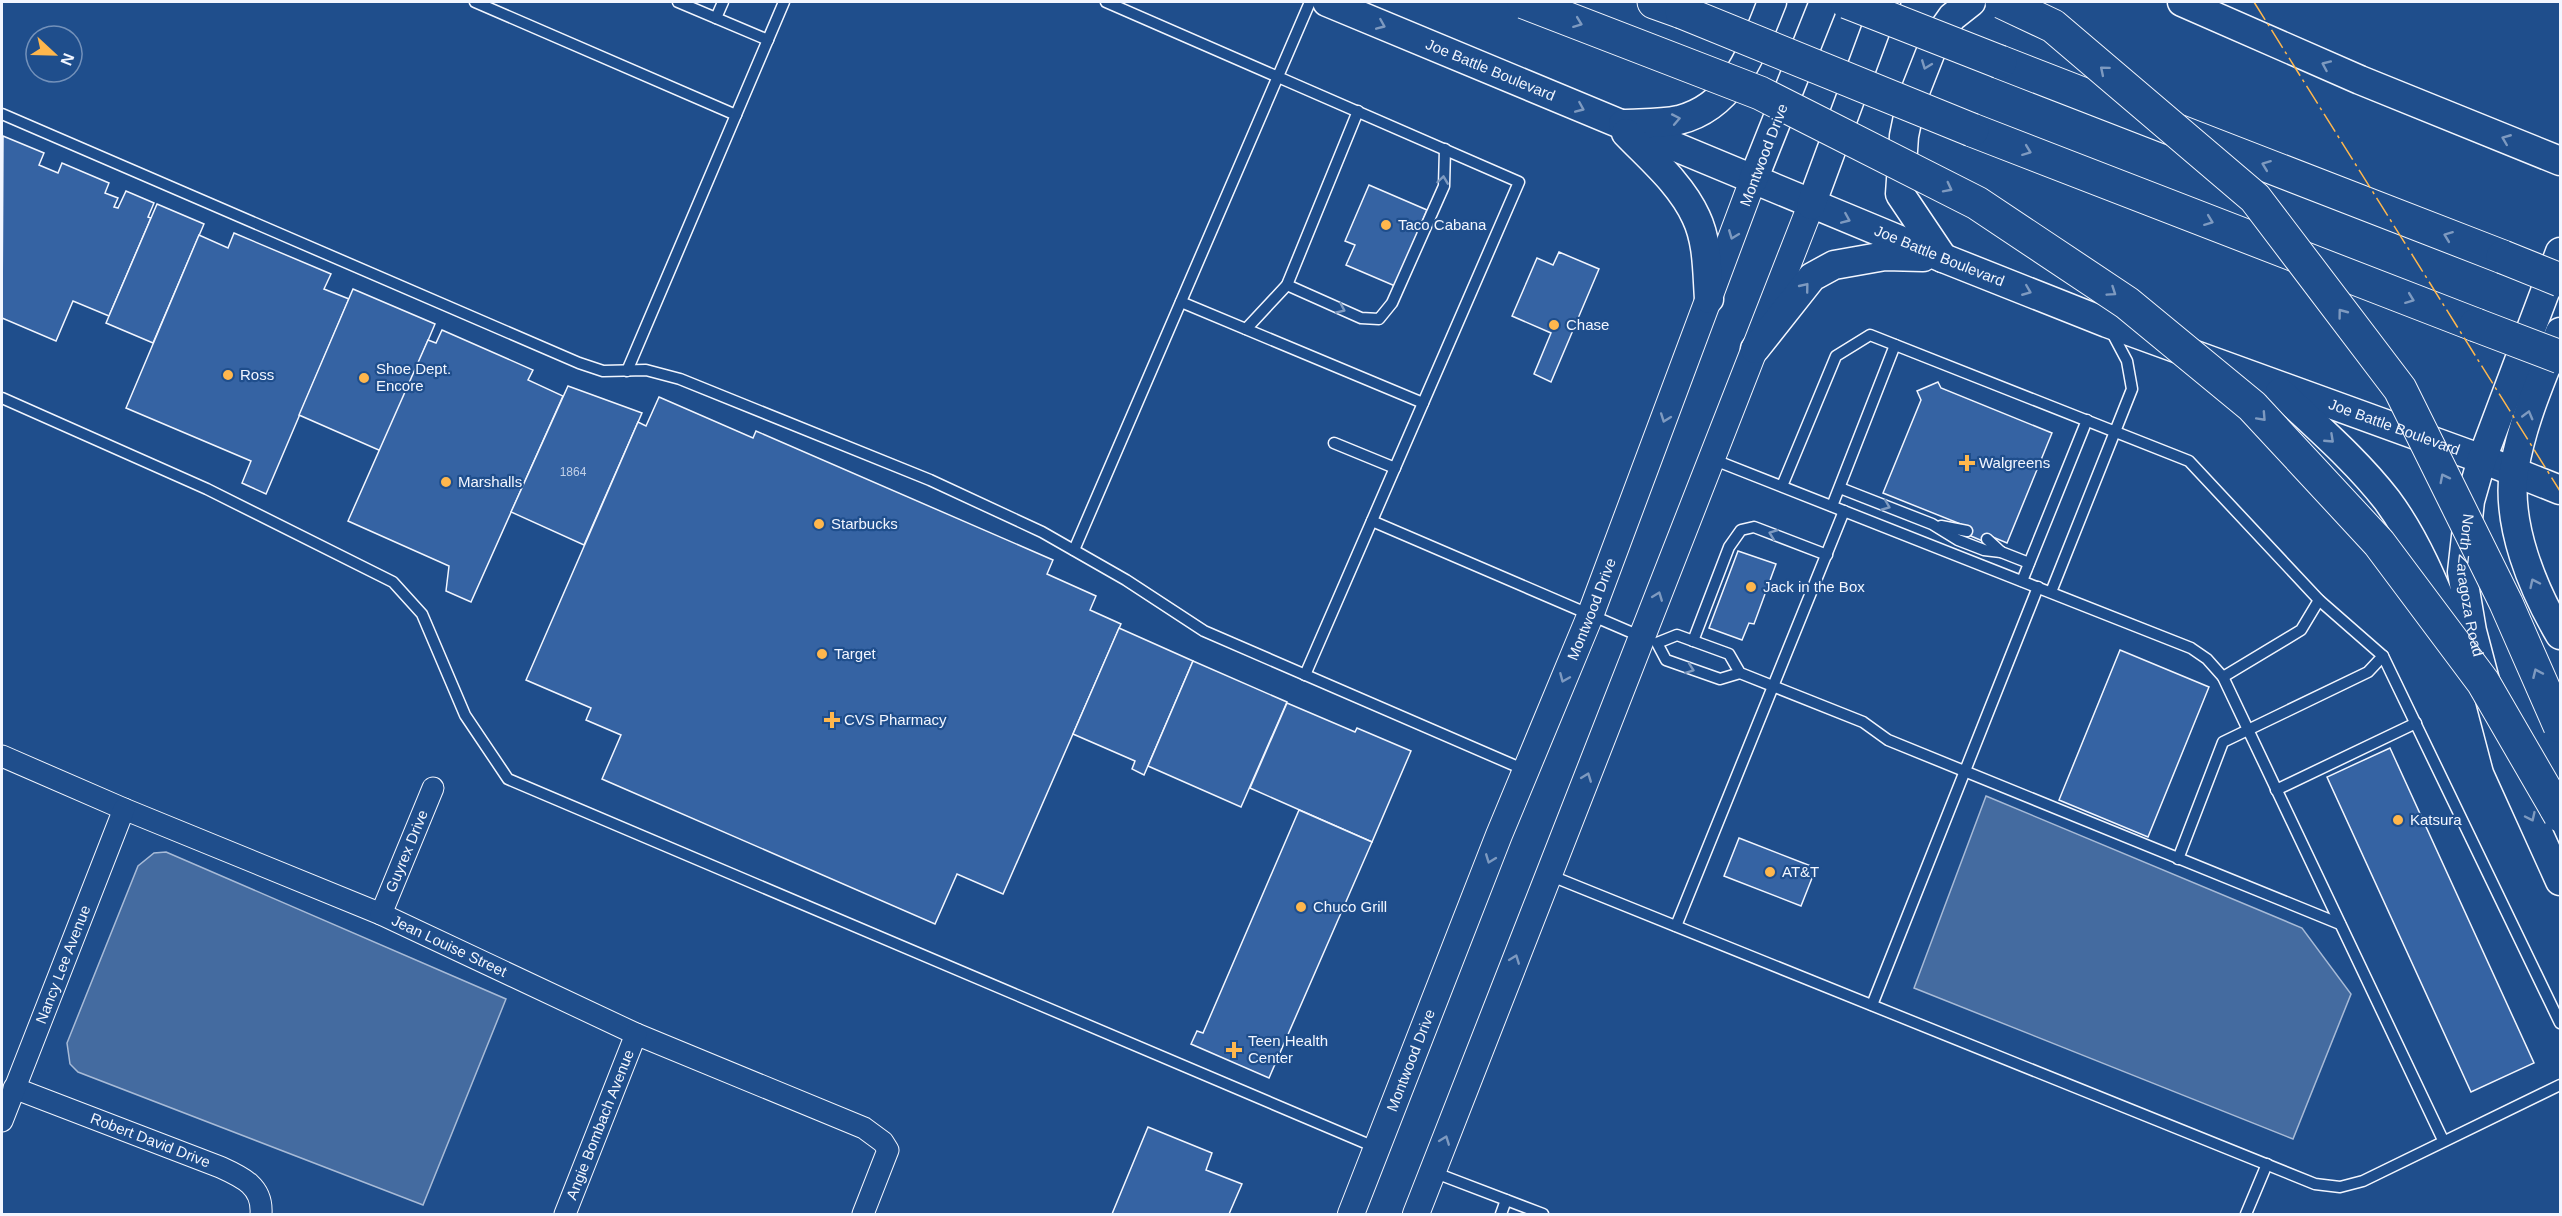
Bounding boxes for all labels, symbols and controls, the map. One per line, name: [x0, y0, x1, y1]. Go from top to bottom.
one-way arrow: [1573, 15, 1583, 28]
one-way arrow: [1375, 17, 1386, 29]
north arrow: [24, 24, 84, 84]
street label: Joe Battle Boulevard: [1423, 35, 1558, 104]
text: N: [57, 51, 77, 68]
one-way arrow: [1920, 59, 1933, 70]
one-way arrow: [2321, 61, 2332, 73]
one-way arrow: [2100, 66, 2111, 77]
one-way arrow: [1574, 101, 1585, 113]
street label: Montwood Drive: [1736, 101, 1791, 208]
one-way arrow: [1671, 113, 1681, 126]
one-way arrow: [2502, 134, 2512, 147]
one-way arrow: [2020, 144, 2031, 156]
one-way arrow: [2262, 160, 2272, 173]
one-way arrow: [1437, 175, 1449, 184]
one-way arrow: [1941, 181, 1952, 192]
one-way arrow: [1839, 212, 1850, 224]
one-way arrow: [2203, 214, 2213, 227]
place label: Taco Cabana: [1398, 216, 1487, 233]
marker: Taco Cabana: [1379, 218, 1393, 232]
street label: Joe Battle Boulevard: [1872, 222, 2007, 289]
one-way arrow: [1727, 229, 1740, 240]
one-way arrow: [2443, 231, 2454, 243]
one-way arrow: [1797, 282, 1808, 293]
one-way arrow: [2021, 284, 2032, 297]
one-way arrow: [2106, 285, 2116, 297]
one-way arrow: [2404, 292, 2415, 305]
one-way arrow: [1334, 301, 1345, 313]
one-way arrow: [2338, 308, 2349, 319]
place label: Chase: [1566, 316, 1609, 333]
marker: Chase: [1547, 318, 1561, 332]
place label: Shoe Dept. Encore: [376, 360, 451, 394]
place label: Ross: [240, 366, 274, 383]
marker: Ross: [221, 368, 235, 382]
marker: Shoe Dept. Encore: [357, 371, 371, 385]
street label: Joe Battle Boulevard: [2326, 395, 2462, 458]
one-way arrow: [2255, 410, 2266, 421]
one-way arrow: [2521, 410, 2533, 421]
one-way arrow: [1659, 412, 1672, 423]
one-way arrow: [2323, 431, 2334, 442]
place label: Walgreens: [1979, 454, 2050, 471]
marker: Walgreens: [1960, 456, 1974, 470]
house number: 1864: [560, 465, 587, 479]
place label: Marshalls: [458, 473, 522, 490]
one-way arrow: [2440, 473, 2451, 484]
marker: Marshalls: [439, 475, 453, 489]
one-way arrow: [1879, 499, 1890, 511]
street label: North Zaragoza Road: [2454, 513, 2487, 658]
place label: Starbucks: [831, 515, 898, 532]
marker: Starbucks: [812, 517, 826, 531]
one-way arrow: [1768, 529, 1779, 541]
street label: Montwood Drive: [1564, 556, 1619, 663]
place label: Jack in the Box: [1763, 578, 1865, 595]
one-way arrow: [2529, 578, 2541, 589]
marker: Jack in the Box: [1744, 580, 1758, 594]
one-way arrow: [1651, 591, 1663, 602]
place label: Target: [834, 645, 877, 662]
marker: Target: [815, 647, 829, 661]
one-way arrow: [1685, 661, 1695, 674]
one-way arrow: [2532, 668, 2544, 679]
one-way arrow: [1559, 672, 1571, 683]
place label: CVS Pharmacy: [844, 711, 947, 728]
marker: CVS Pharmacy: [825, 713, 839, 727]
one-way arrow: [1579, 772, 1592, 783]
street label: Guyrex Drive: [382, 807, 431, 895]
one-way arrow: [2524, 810, 2536, 821]
place label: Katsura: [2410, 811, 2462, 828]
marker: Katsura: [2391, 813, 2405, 827]
one-way arrow: [1484, 853, 1497, 863]
place label: AT&T: [1782, 863, 1819, 880]
marker: AT&T: [1763, 865, 1777, 879]
place label: Chuco Grill: [1313, 898, 1387, 915]
marker: Chuco Grill: [1294, 900, 1308, 914]
street label: Nancy Lee Avenue: [32, 903, 94, 1026]
street label: Jean Louise Street: [389, 911, 510, 980]
one-way arrow: [1508, 954, 1521, 965]
street label: Montwood Drive: [1383, 1007, 1438, 1114]
place label: Teen Health Center: [1248, 1032, 1328, 1066]
marker: Teen Health Center: [1225, 1041, 1243, 1059]
street label: Angie Bombach Avenue: [563, 1047, 637, 1202]
street label: Robert David Drive: [88, 1109, 213, 1170]
one-way arrow: [1438, 1136, 1450, 1147]

